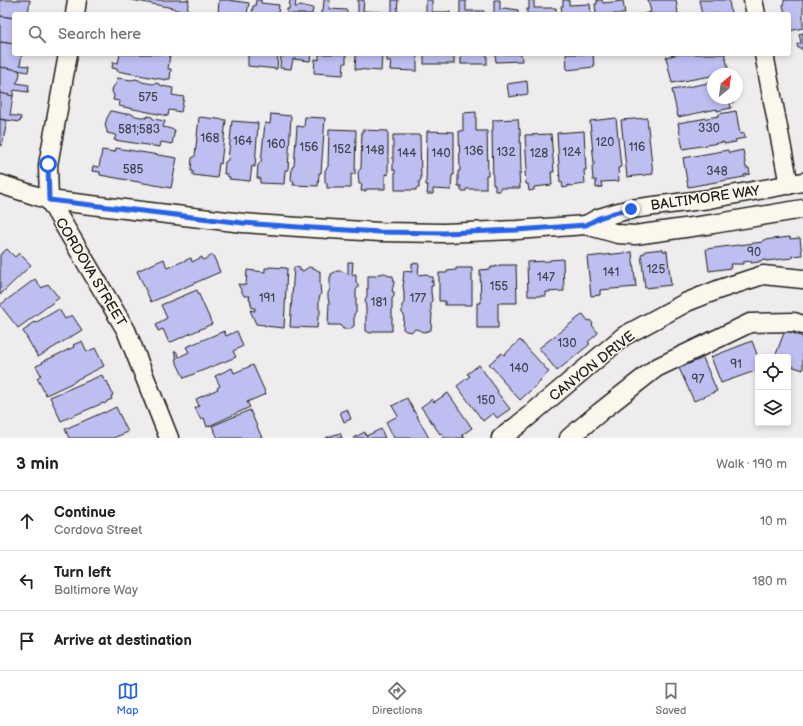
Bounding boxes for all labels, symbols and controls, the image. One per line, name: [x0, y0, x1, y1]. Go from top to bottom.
search box: [12, 12, 791, 56]
icon: search: [26, 23, 48, 45]
text: Search here: [58, 25, 141, 44]
north arrow: [707, 68, 743, 104]
house number: 575: [138, 90, 158, 105]
house number: 330: [698, 121, 720, 136]
house number: 581;583: [118, 122, 160, 137]
house number: 168: [201, 131, 219, 146]
house number: 164: [233, 134, 253, 149]
house number: 120: [596, 135, 614, 150]
house number: 160: [266, 137, 286, 152]
house number: 156: [300, 140, 318, 155]
house number: 116: [629, 140, 645, 155]
house number: 152: [333, 142, 351, 157]
house number: 148: [366, 143, 384, 158]
house number: 136: [464, 144, 484, 159]
house number: 132: [496, 145, 516, 160]
house number: 124: [563, 145, 582, 160]
house number: 144: [397, 146, 417, 161]
house number: 140: [431, 146, 451, 161]
house number: 128: [530, 146, 548, 161]
route start: [39, 155, 57, 173]
house number: 585: [123, 162, 143, 177]
house number: 348: [706, 164, 728, 179]
street label: BALTIMORE WAY: [649, 182, 761, 214]
route end: [622, 200, 640, 218]
street label: CORDOVA STREET: [52, 214, 131, 330]
house number: 90: [747, 245, 761, 260]
house number: 125: [647, 262, 665, 277]
house number: 141: [603, 265, 619, 280]
house number: 147: [537, 270, 555, 285]
house number: 155: [490, 279, 508, 294]
house number: 191: [259, 291, 275, 306]
house number: 177: [410, 291, 426, 306]
house number: 181: [371, 295, 387, 310]
street label: CANYON DRIVE: [546, 327, 638, 405]
house number: 130: [557, 336, 577, 351]
map controls: [755, 354, 791, 426]
button: locate: [755, 354, 791, 390]
house number: 91: [730, 357, 742, 372]
house number: 140: [509, 361, 529, 376]
house number: 97: [692, 372, 705, 387]
button: layers: [755, 390, 791, 426]
house number: 150: [477, 393, 495, 408]
text: 3 min: [16, 454, 59, 474]
text: Walk · 190 m: [716, 456, 787, 472]
text: Continue: [54, 503, 116, 522]
icon: ahead: [16, 510, 38, 532]
text: 10 m: [760, 513, 787, 529]
text: Cordova Street: [54, 522, 142, 538]
text: Turn left: [54, 563, 111, 582]
icon: left: [16, 570, 38, 592]
text: 180 m: [752, 573, 787, 589]
text: Baltimore Way: [54, 582, 138, 598]
icon: arrive: [16, 630, 38, 652]
text: Arrive at destination: [54, 631, 192, 650]
tab: Map: [117, 680, 139, 717]
tab: Directions: [372, 680, 422, 717]
tab: Saved: [656, 680, 686, 717]

